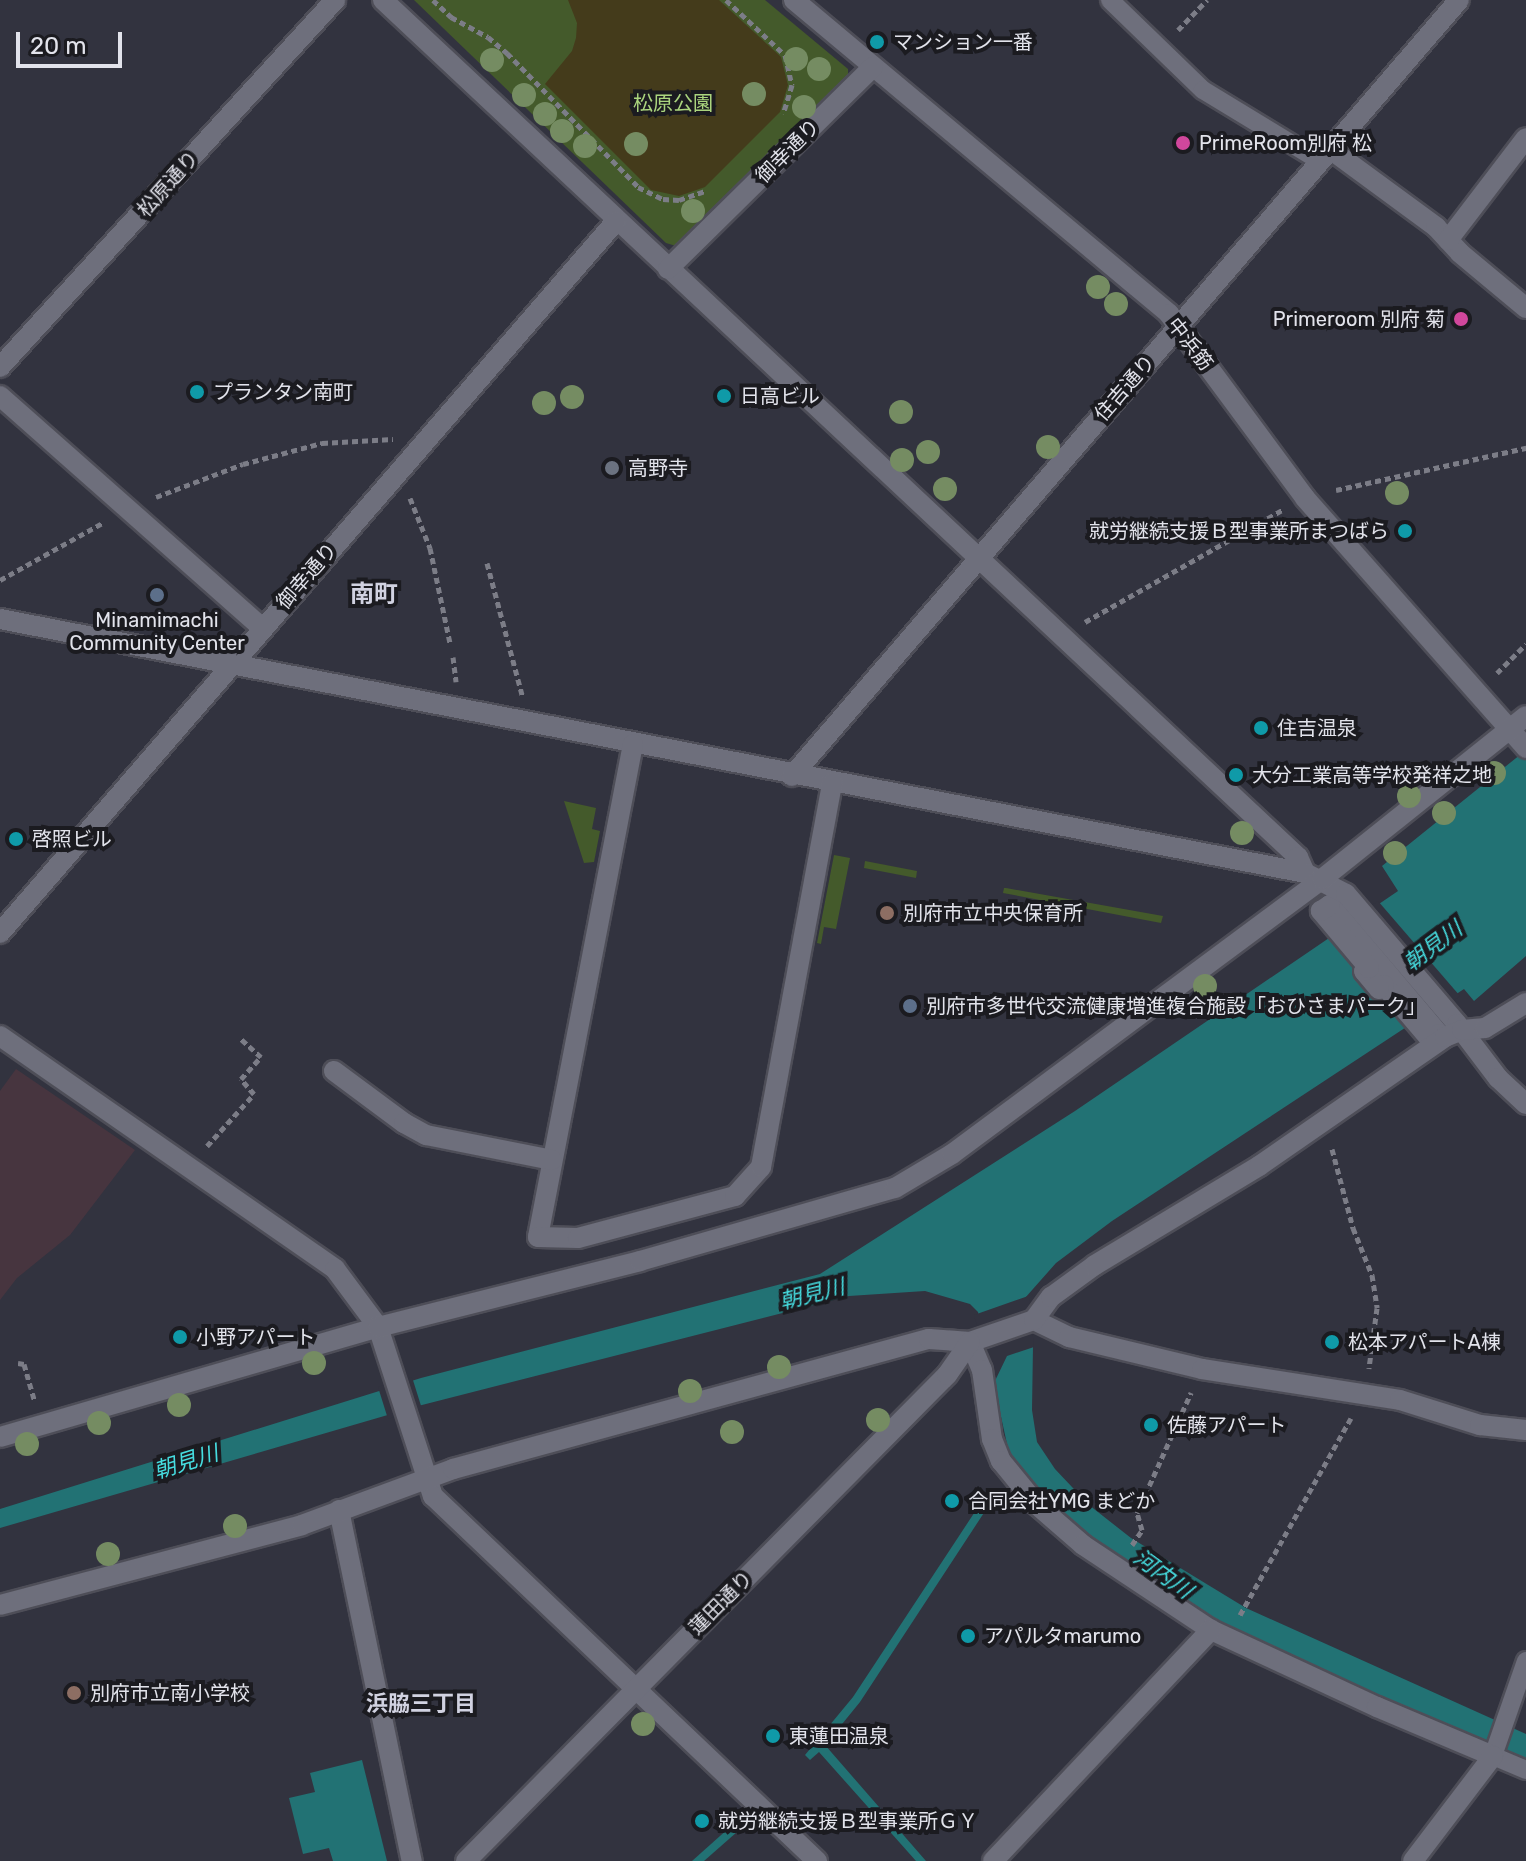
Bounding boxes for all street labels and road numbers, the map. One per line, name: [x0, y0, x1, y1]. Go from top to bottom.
street label: 御幸通り: [751, 114, 825, 188]
street label: 松原通り: [132, 146, 204, 222]
street label: 中浜筋: [1162, 313, 1218, 375]
street label: 住吉通り: [1090, 350, 1160, 426]
street label: 御幸通り: [272, 538, 342, 614]
street label: 蓮田通り: [684, 1566, 758, 1640]

